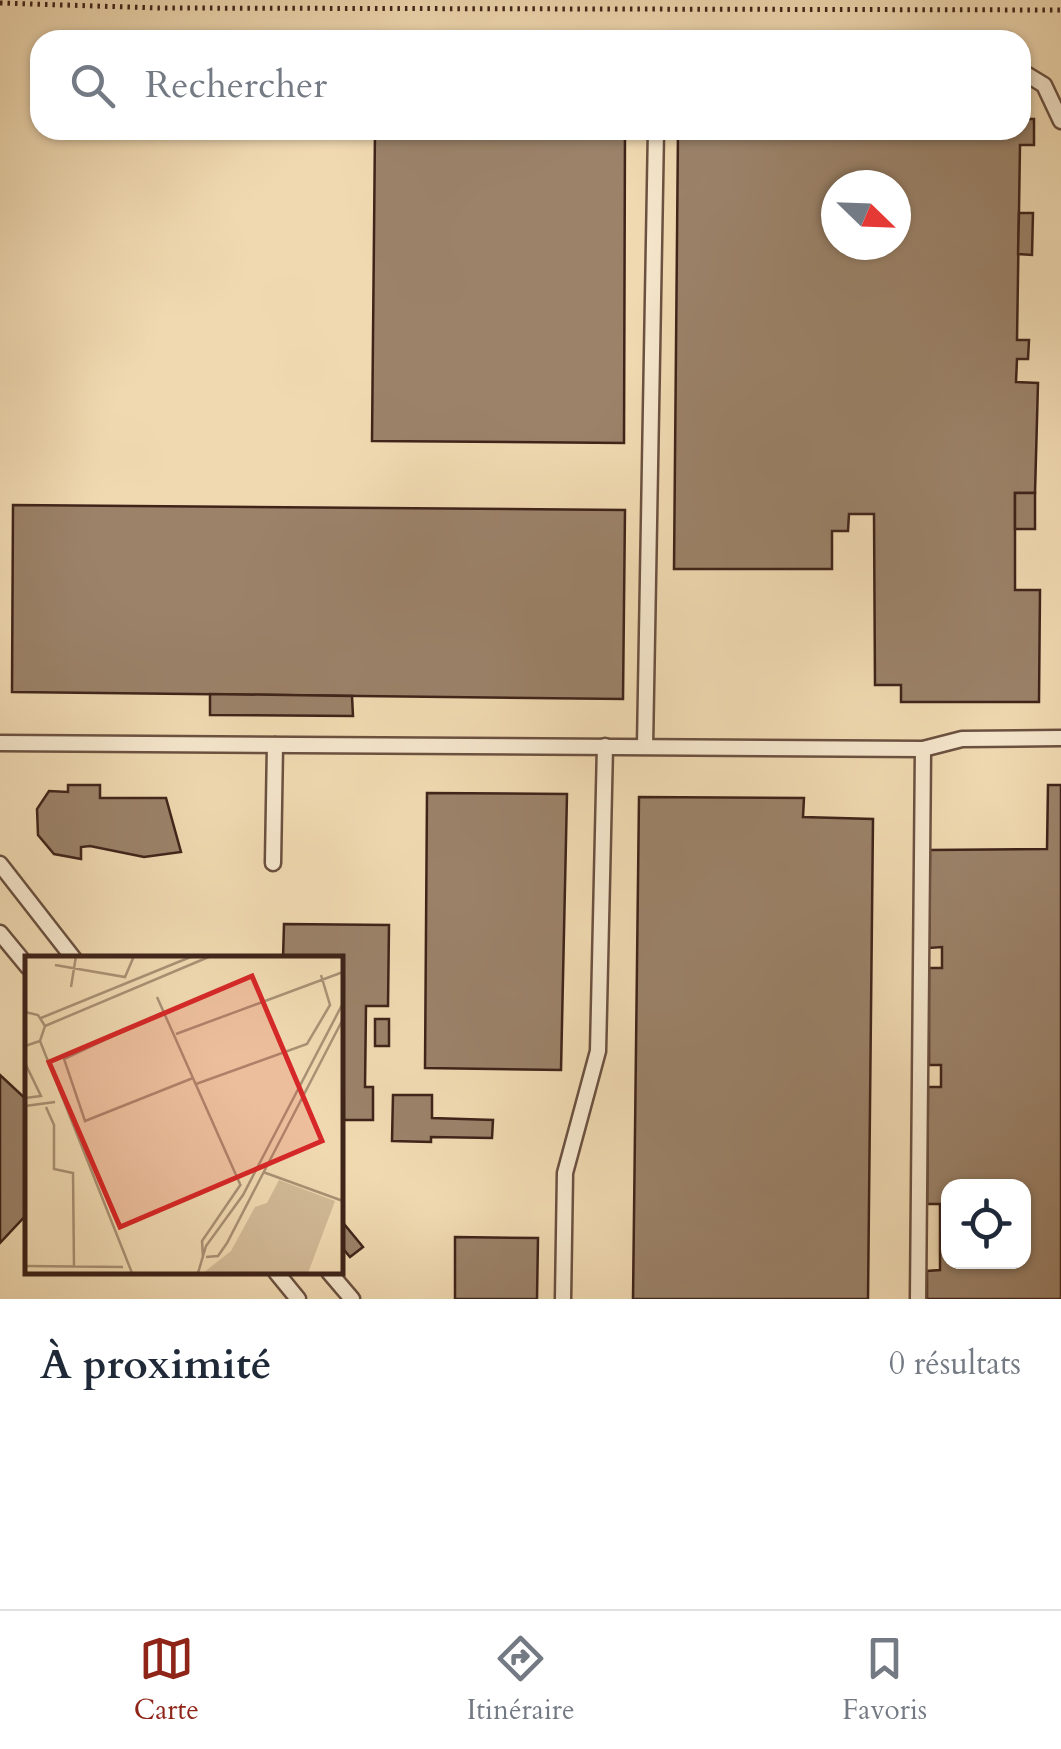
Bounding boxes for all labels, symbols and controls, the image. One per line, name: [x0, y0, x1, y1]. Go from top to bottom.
search box: [30, 30, 1031, 140]
icon: search: [65, 58, 120, 113]
text: Rechercher: [145, 59, 327, 111]
north arrow: [821, 170, 911, 260]
inset map: [25, 956, 342, 1274]
map controls: [941, 1179, 1031, 1269]
button: locate: [941, 1179, 1031, 1269]
text: À proximité: [40, 1336, 272, 1393]
text: 0 résultats: [889, 1342, 1021, 1386]
tab: Carte: [134, 1631, 199, 1729]
tab: Itinéraire: [467, 1631, 575, 1729]
tab: Favoris: [842, 1631, 927, 1729]

